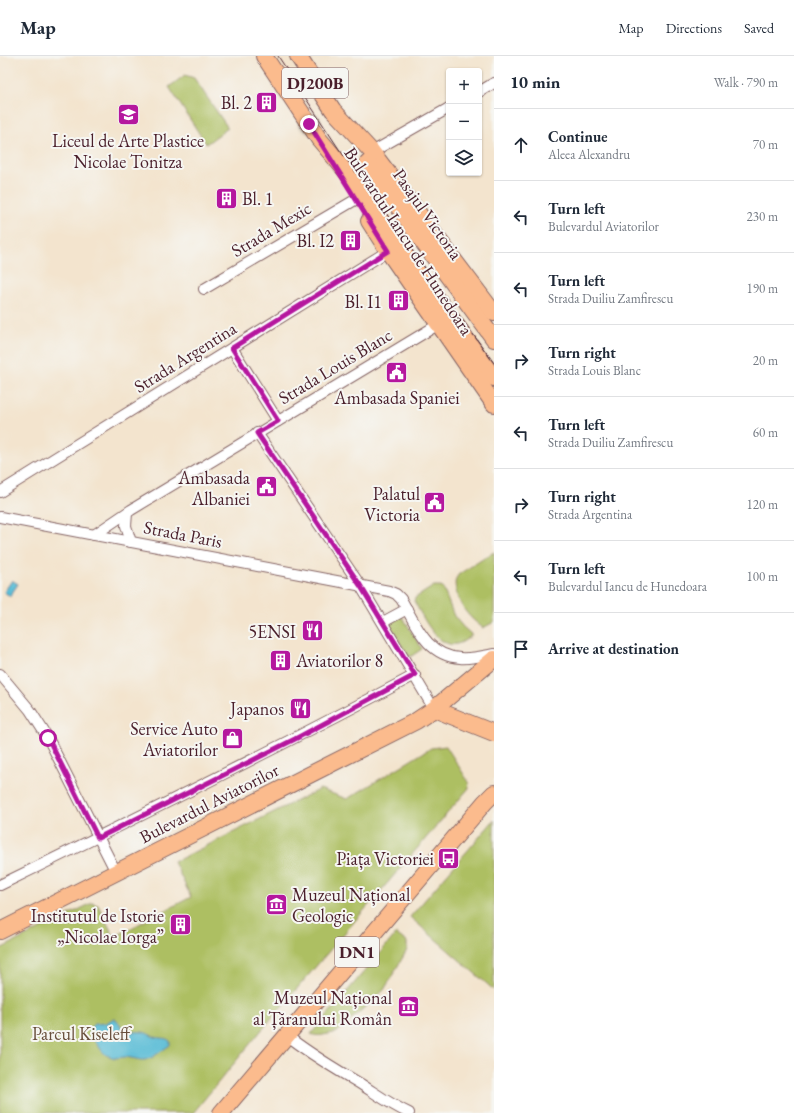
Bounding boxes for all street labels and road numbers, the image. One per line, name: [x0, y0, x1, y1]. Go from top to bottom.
road number: DJ200B: [282, 68, 348, 98]
street label: Bulevardul Iancu de Hunedoara: [339, 142, 479, 340]
street label: Pasajul Victoria: [388, 164, 468, 265]
street label: Strada Mexic: [227, 196, 315, 262]
street label: Strada Argentina: [129, 316, 241, 398]
street label: Strada Louis Blanc: [274, 323, 396, 409]
street label: Strada Paris: [142, 515, 224, 553]
street label: Bulevardul Aviatorilor: [135, 758, 283, 848]
road number: DN1: [335, 937, 379, 967]

